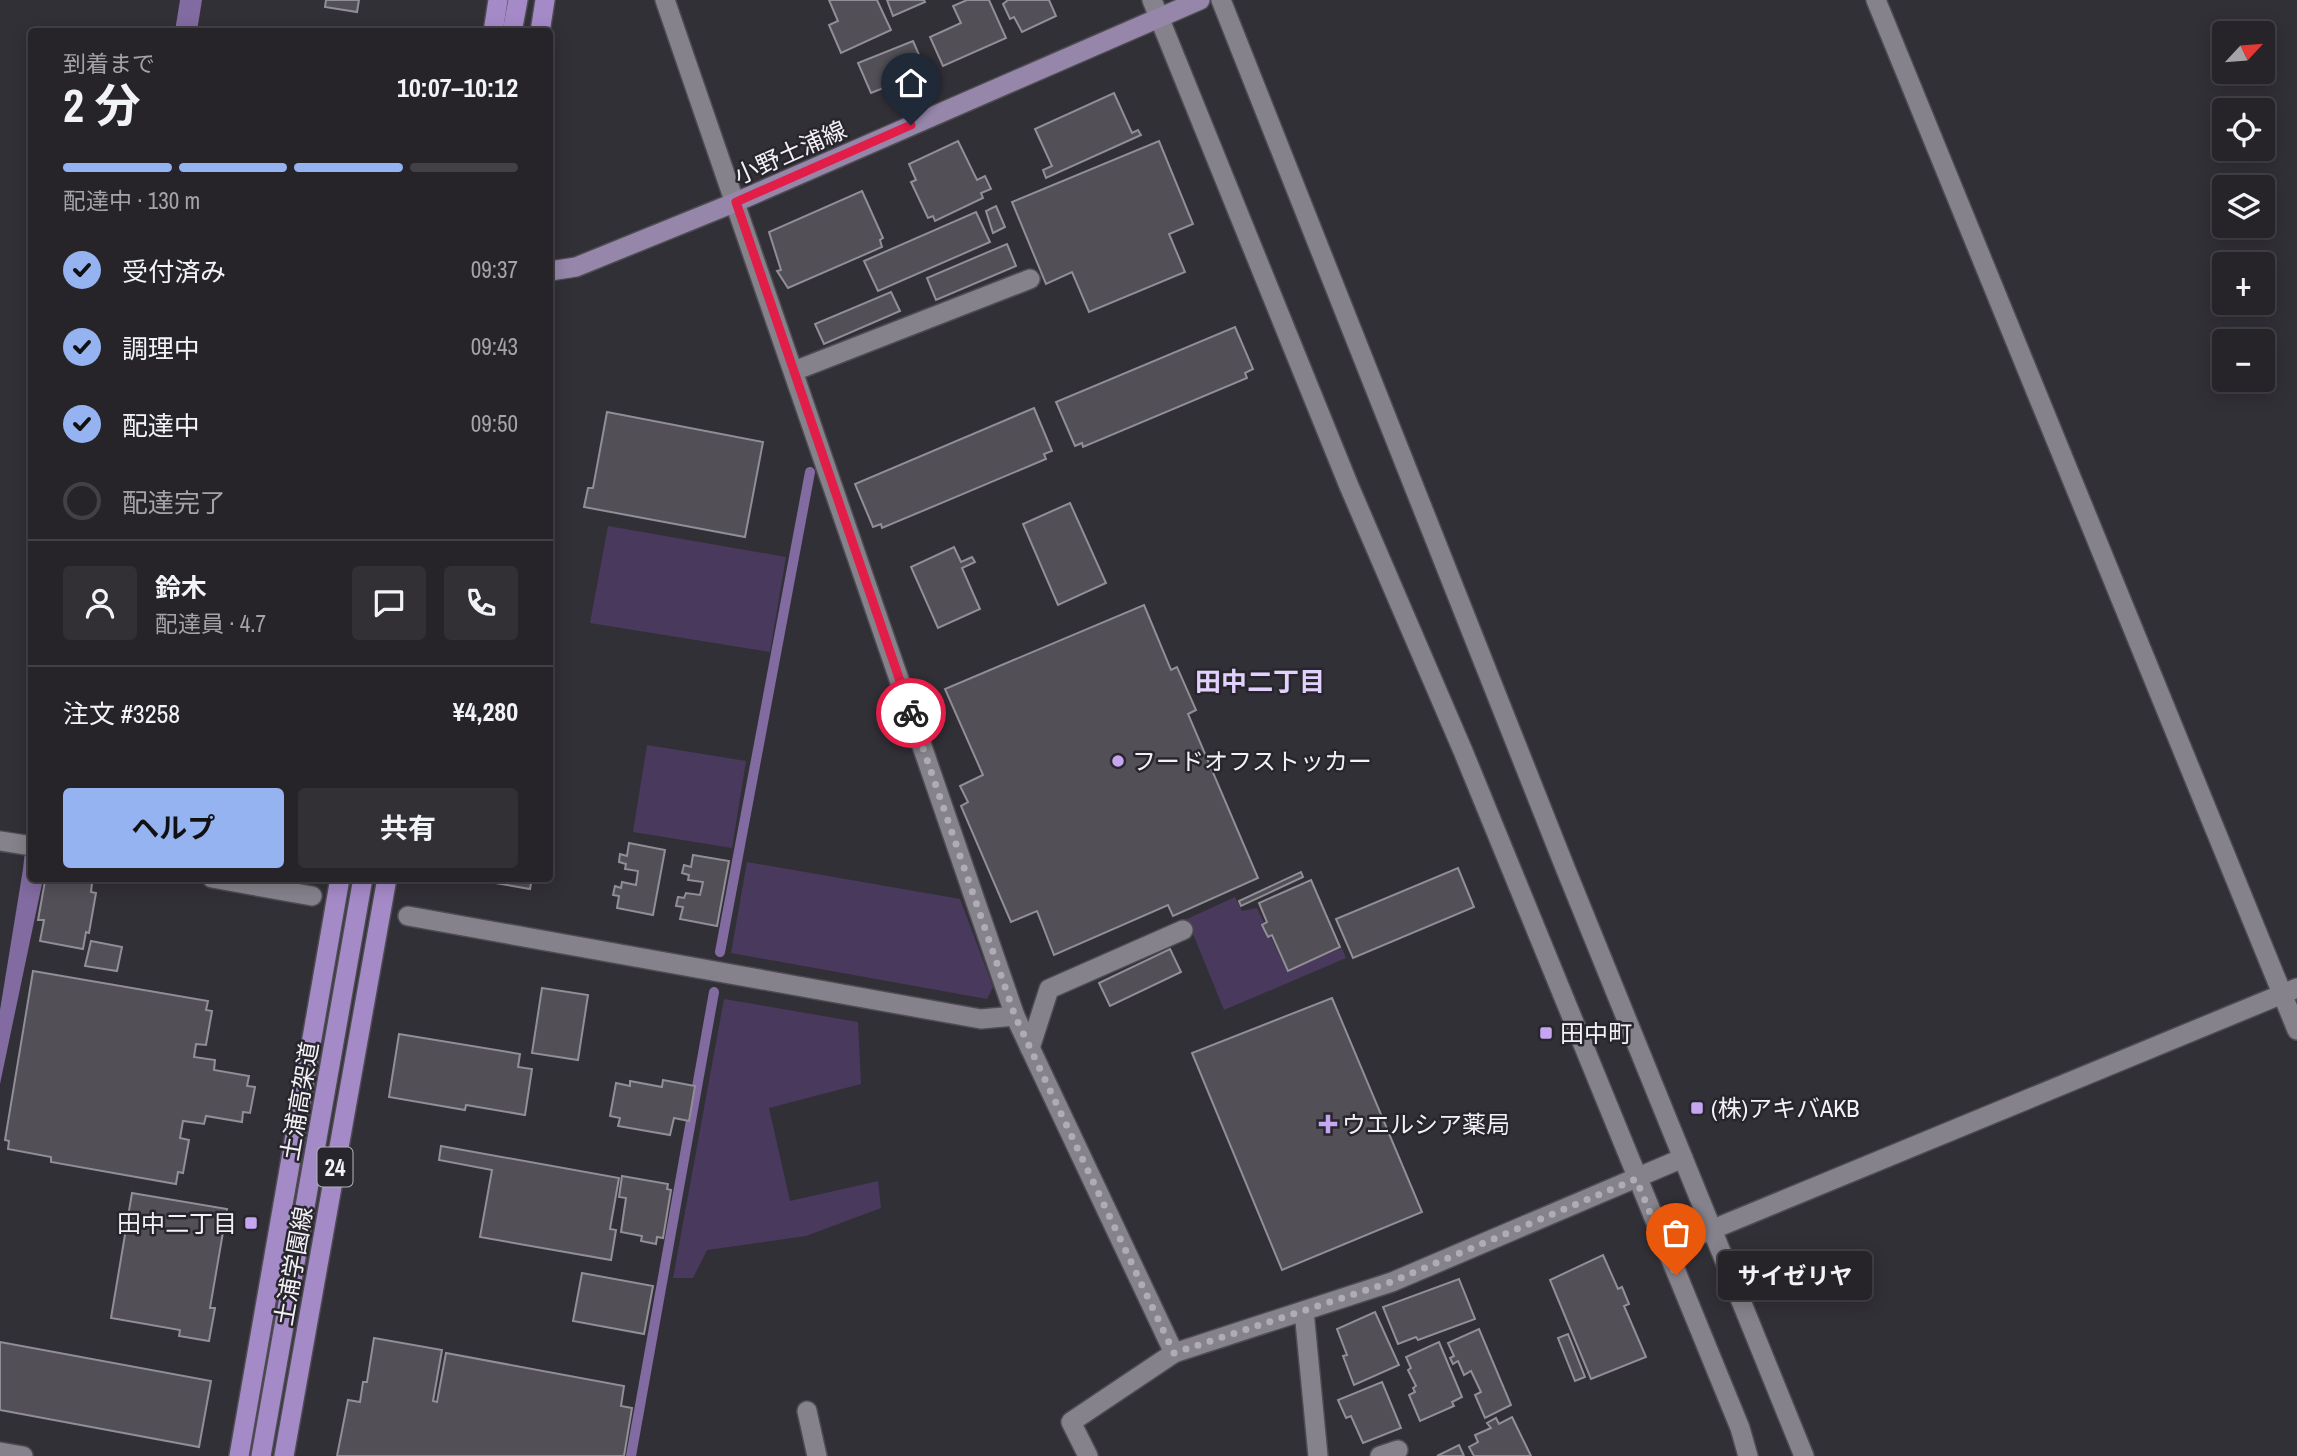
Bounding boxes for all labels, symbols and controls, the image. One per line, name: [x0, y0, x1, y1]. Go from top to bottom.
north arrow: [2212, 21, 2275, 84]
map controls: [2212, 21, 2275, 392]
text: 到着まで: [63, 48, 155, 79]
pin: [881, 53, 941, 125]
icon: home: [892, 64, 930, 102]
text: 10:07–10:12: [397, 70, 518, 105]
text: 2 分: [63, 74, 140, 136]
button: locate: [2212, 98, 2275, 161]
street label: 小野土浦線: [729, 113, 851, 191]
button: layers: [2212, 175, 2275, 238]
text: 配達中 · 130 m: [63, 185, 200, 216]
icon: check: [63, 251, 101, 289]
button: +: [2212, 252, 2275, 315]
text: 受付済み: [122, 254, 226, 289]
text: 09:37: [471, 254, 518, 285]
icon: check: [63, 328, 101, 366]
button: −: [2212, 329, 2275, 392]
text: 調理中: [122, 331, 200, 366]
text: 09:43: [471, 331, 518, 362]
icon: check: [63, 405, 101, 443]
text: 配達中: [122, 408, 200, 443]
text: 09:50: [471, 408, 518, 439]
text: 配達完了: [122, 485, 226, 520]
button: person: [63, 566, 137, 640]
button: chat: [352, 566, 426, 640]
button: phone: [444, 566, 518, 640]
text: 鈴木: [155, 570, 207, 605]
text: 配達員 · 4.7: [155, 608, 266, 639]
district label: 田中二丁目: [1195, 664, 1325, 699]
courier: [876, 678, 946, 748]
text: ¥4,280: [453, 694, 518, 729]
icon: bike: [892, 694, 930, 732]
text: 注文 #3258: [63, 696, 180, 731]
place label: フードオフストッカー: [1132, 745, 1372, 777]
marker: フードオフストッカー: [1110, 753, 1126, 769]
button: ヘルプ: [63, 788, 284, 868]
button: 共有: [298, 788, 518, 868]
place label: 田中町: [1560, 1017, 1632, 1049]
marker: 田中町: [1538, 1025, 1554, 1041]
street label: 土浦高架道: [273, 1039, 325, 1163]
place label: (株)アキバAKB: [1711, 1092, 1860, 1124]
marker: (株)アキバAKB: [1689, 1100, 1705, 1116]
place label: ウエルシア薬局: [1342, 1108, 1510, 1140]
marker: ウエルシア薬局: [1320, 1116, 1336, 1132]
road number: 24: [318, 1148, 352, 1186]
pin: [1646, 1203, 1706, 1275]
street label: 土浦学園線: [267, 1204, 319, 1328]
place label: 田中二丁目: [117, 1207, 237, 1239]
icon: bag: [1657, 1214, 1695, 1252]
marker: 田中二丁目: [243, 1215, 259, 1231]
callout: サイゼリヤ: [1718, 1250, 1872, 1300]
text: サイゼリヤ: [1738, 1260, 1853, 1291]

